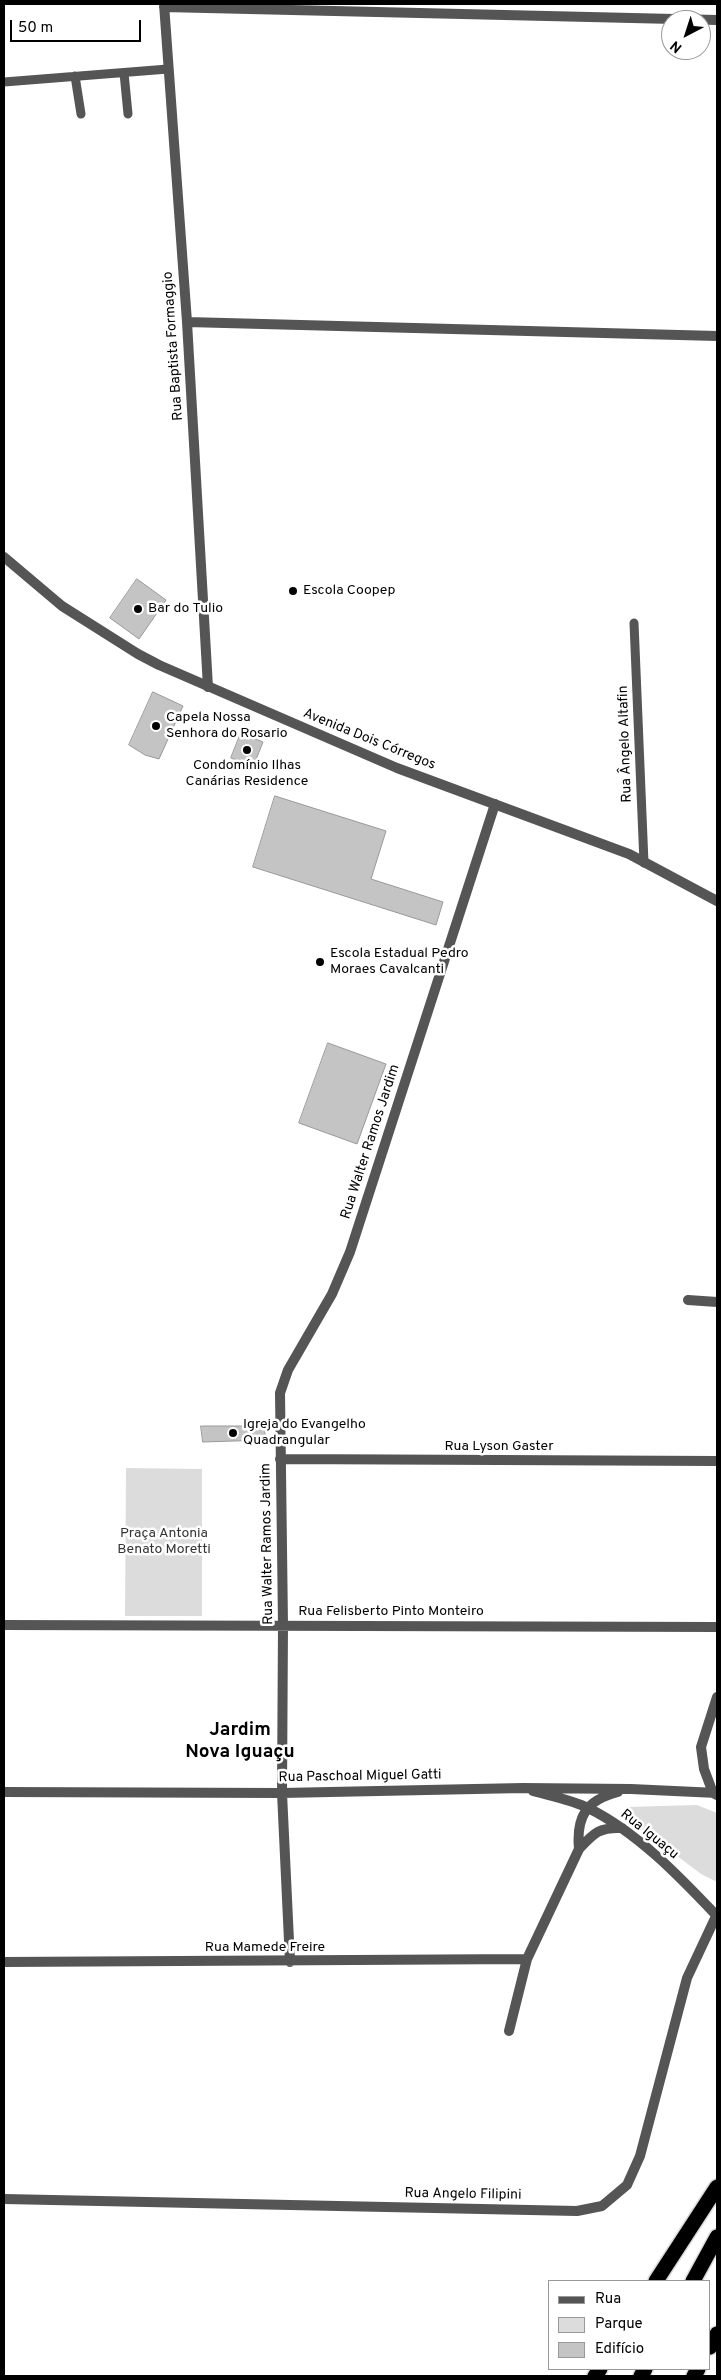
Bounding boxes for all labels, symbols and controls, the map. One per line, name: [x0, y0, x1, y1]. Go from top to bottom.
scale bar: [12, 10, 144, 42]
north arrow: [661, 10, 711, 60]
text: 50 m: [18, 19, 53, 38]
text: N: [667, 36, 686, 56]
street label: Rua Baptista Formaggio: [160, 271, 188, 421]
place label: Escola Coopep: [303, 583, 395, 599]
marker: Escola Coopep: [287, 585, 299, 597]
place label: Bar do Tulio: [148, 601, 223, 617]
marker: Bar do Tulio: [132, 603, 144, 615]
street label: Rua Ângelo Altafin: [616, 685, 636, 803]
street label: Avenida Dois Córregos: [300, 706, 438, 774]
place label: Capela Nossa Senhora do Rosario: [166, 710, 288, 742]
marker: Capela Nossa Senhora do Rosario: [150, 720, 162, 732]
marker: Condomínio Ilhas Canárias Residence: [241, 744, 253, 756]
place label: Condomínio Ilhas Canárias Residence: [186, 758, 308, 790]
place label: Escola Estadual Pedro Moraes Cavalcanti: [330, 946, 469, 979]
marker: Escola Estadual Pedro Moraes Cavalcanti: [314, 956, 326, 968]
street label: Rua Walter Ramos Jardim: [338, 1063, 404, 1221]
place label: Igreja do Evangelho Quadrangular: [243, 1417, 366, 1450]
marker: Igreja do Evangelho Quadrangular: [227, 1427, 239, 1439]
street label: Rua Lyson Gaster: [444, 1439, 554, 1455]
street label: Rua Walter Ramos Jardim: [258, 1463, 278, 1625]
park label: Praça Antonia Benato Moretti: [117, 1526, 211, 1558]
street label: Rua Felisberto Pinto Monteiro: [298, 1604, 484, 1620]
district label: Jardim Nova Iguaçu: [185, 1720, 295, 1764]
street label: Rua Paschoal Miguel Gatti: [278, 1767, 442, 1787]
street label: Rua Iguaçu: [617, 1806, 681, 1864]
street label: Rua Mamede Freire: [205, 1940, 325, 1956]
street label: Rua Angelo Filipini: [404, 2186, 522, 2204]
legend: [548, 2280, 711, 2370]
text: Rua: [595, 2290, 621, 2309]
text: Parque: [595, 2315, 643, 2334]
text: Edifício: [595, 2340, 644, 2359]

